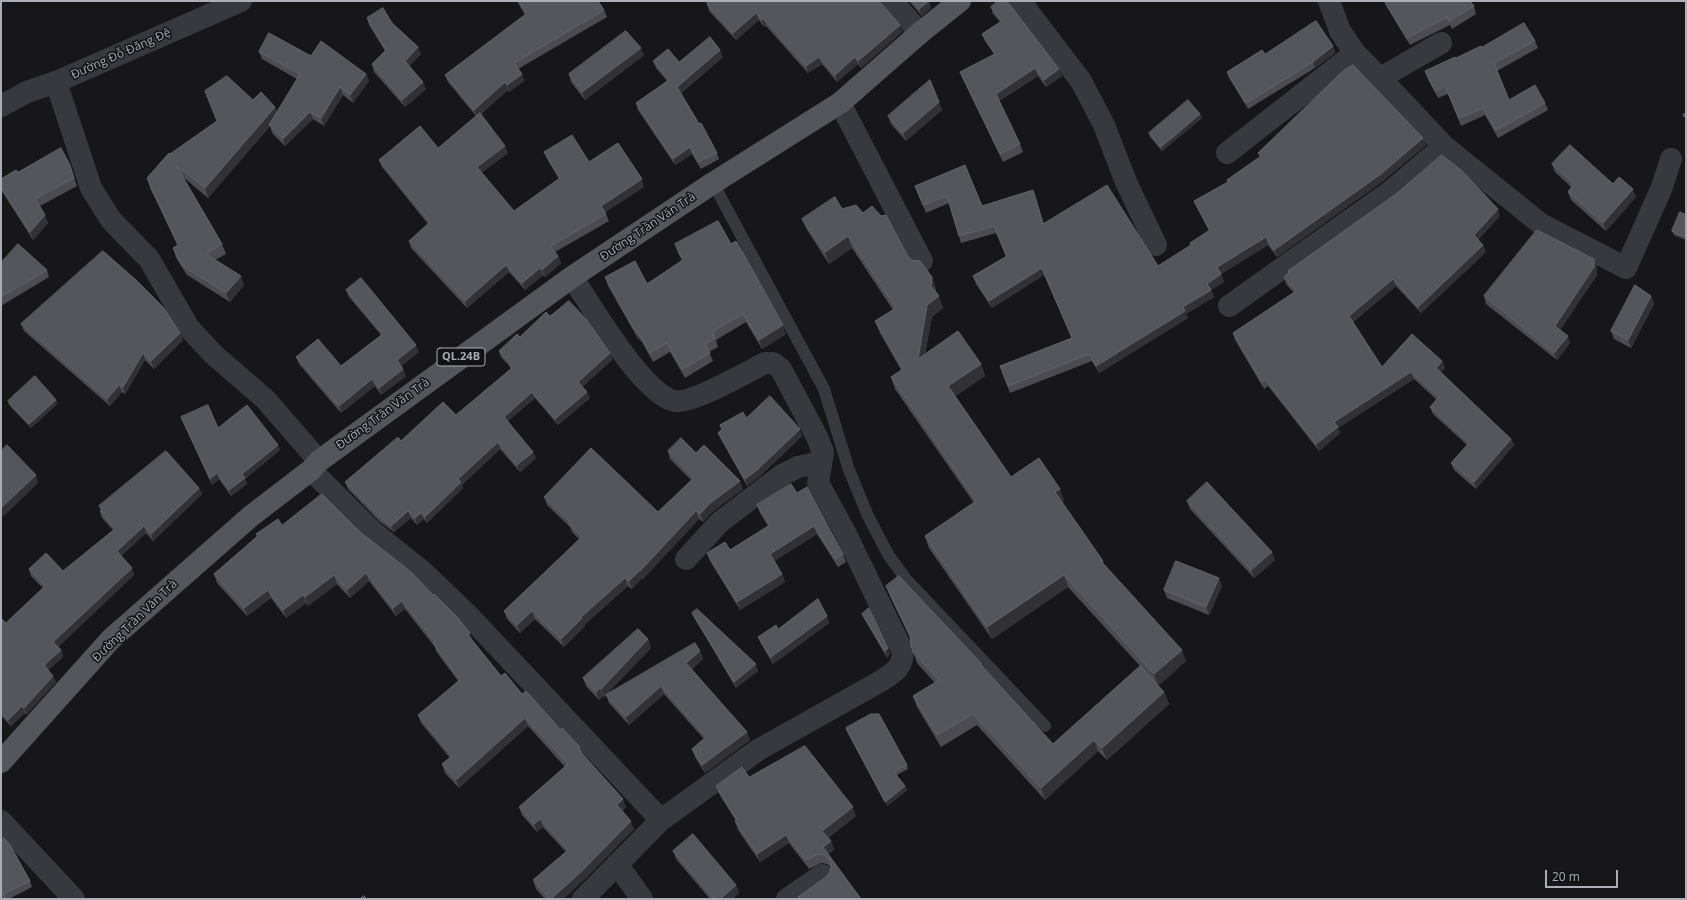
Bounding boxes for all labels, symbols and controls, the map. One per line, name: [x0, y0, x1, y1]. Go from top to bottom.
street label: Đường Đỗ Đăng Đệ: [69, 25, 173, 83]
street label: Đường Trần Văn Trà: [597, 190, 699, 264]
road number: QL.24B: [437, 348, 485, 366]
street label: Đường Trần Văn Trà: [333, 375, 433, 453]
street label: Đường Trần Văn Trà: [90, 577, 180, 665]
scale bar: [1547, 862, 1620, 888]
text: 20 m: [1552, 868, 1580, 885]

